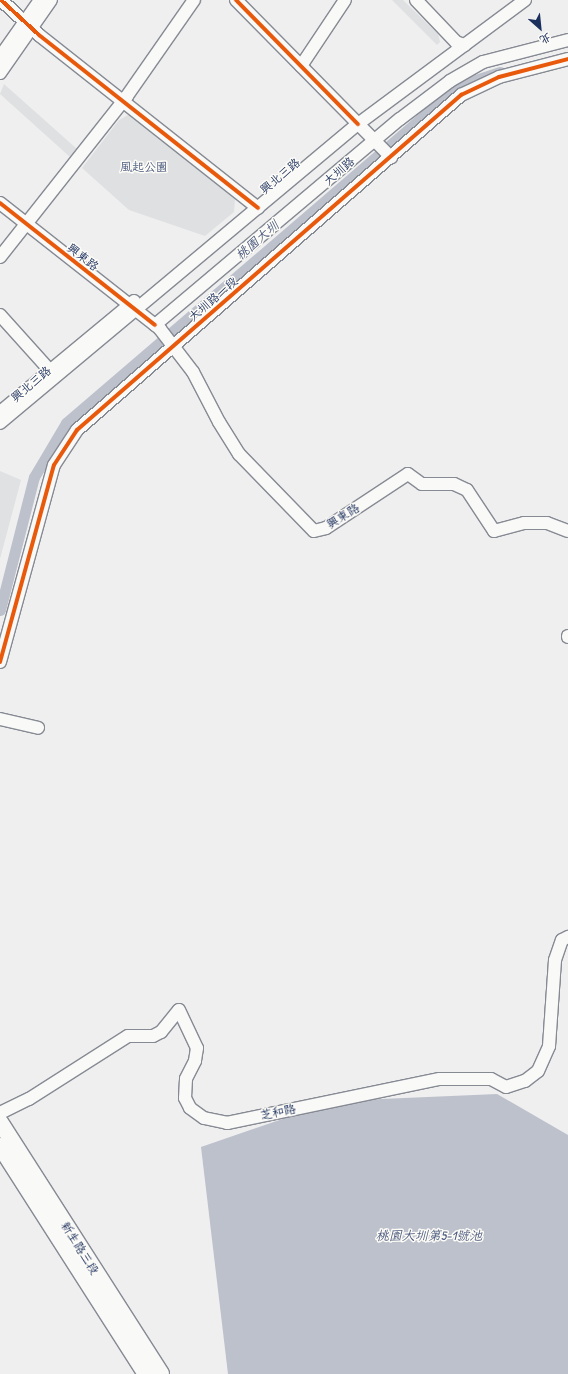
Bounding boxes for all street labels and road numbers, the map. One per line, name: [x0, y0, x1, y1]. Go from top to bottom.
street label: 大圳路: [321, 154, 357, 188]
street label: 興北三路: [257, 155, 303, 197]
street label: 興東路: [64, 240, 102, 274]
street label: 大圳路一段: [186, 274, 240, 324]
street label: 興北三路: [8, 363, 54, 405]
street label: 興東路: [324, 500, 362, 532]
street label: 芝和路: [259, 1101, 297, 1123]
street label: 新生路三段: [58, 1219, 102, 1277]

